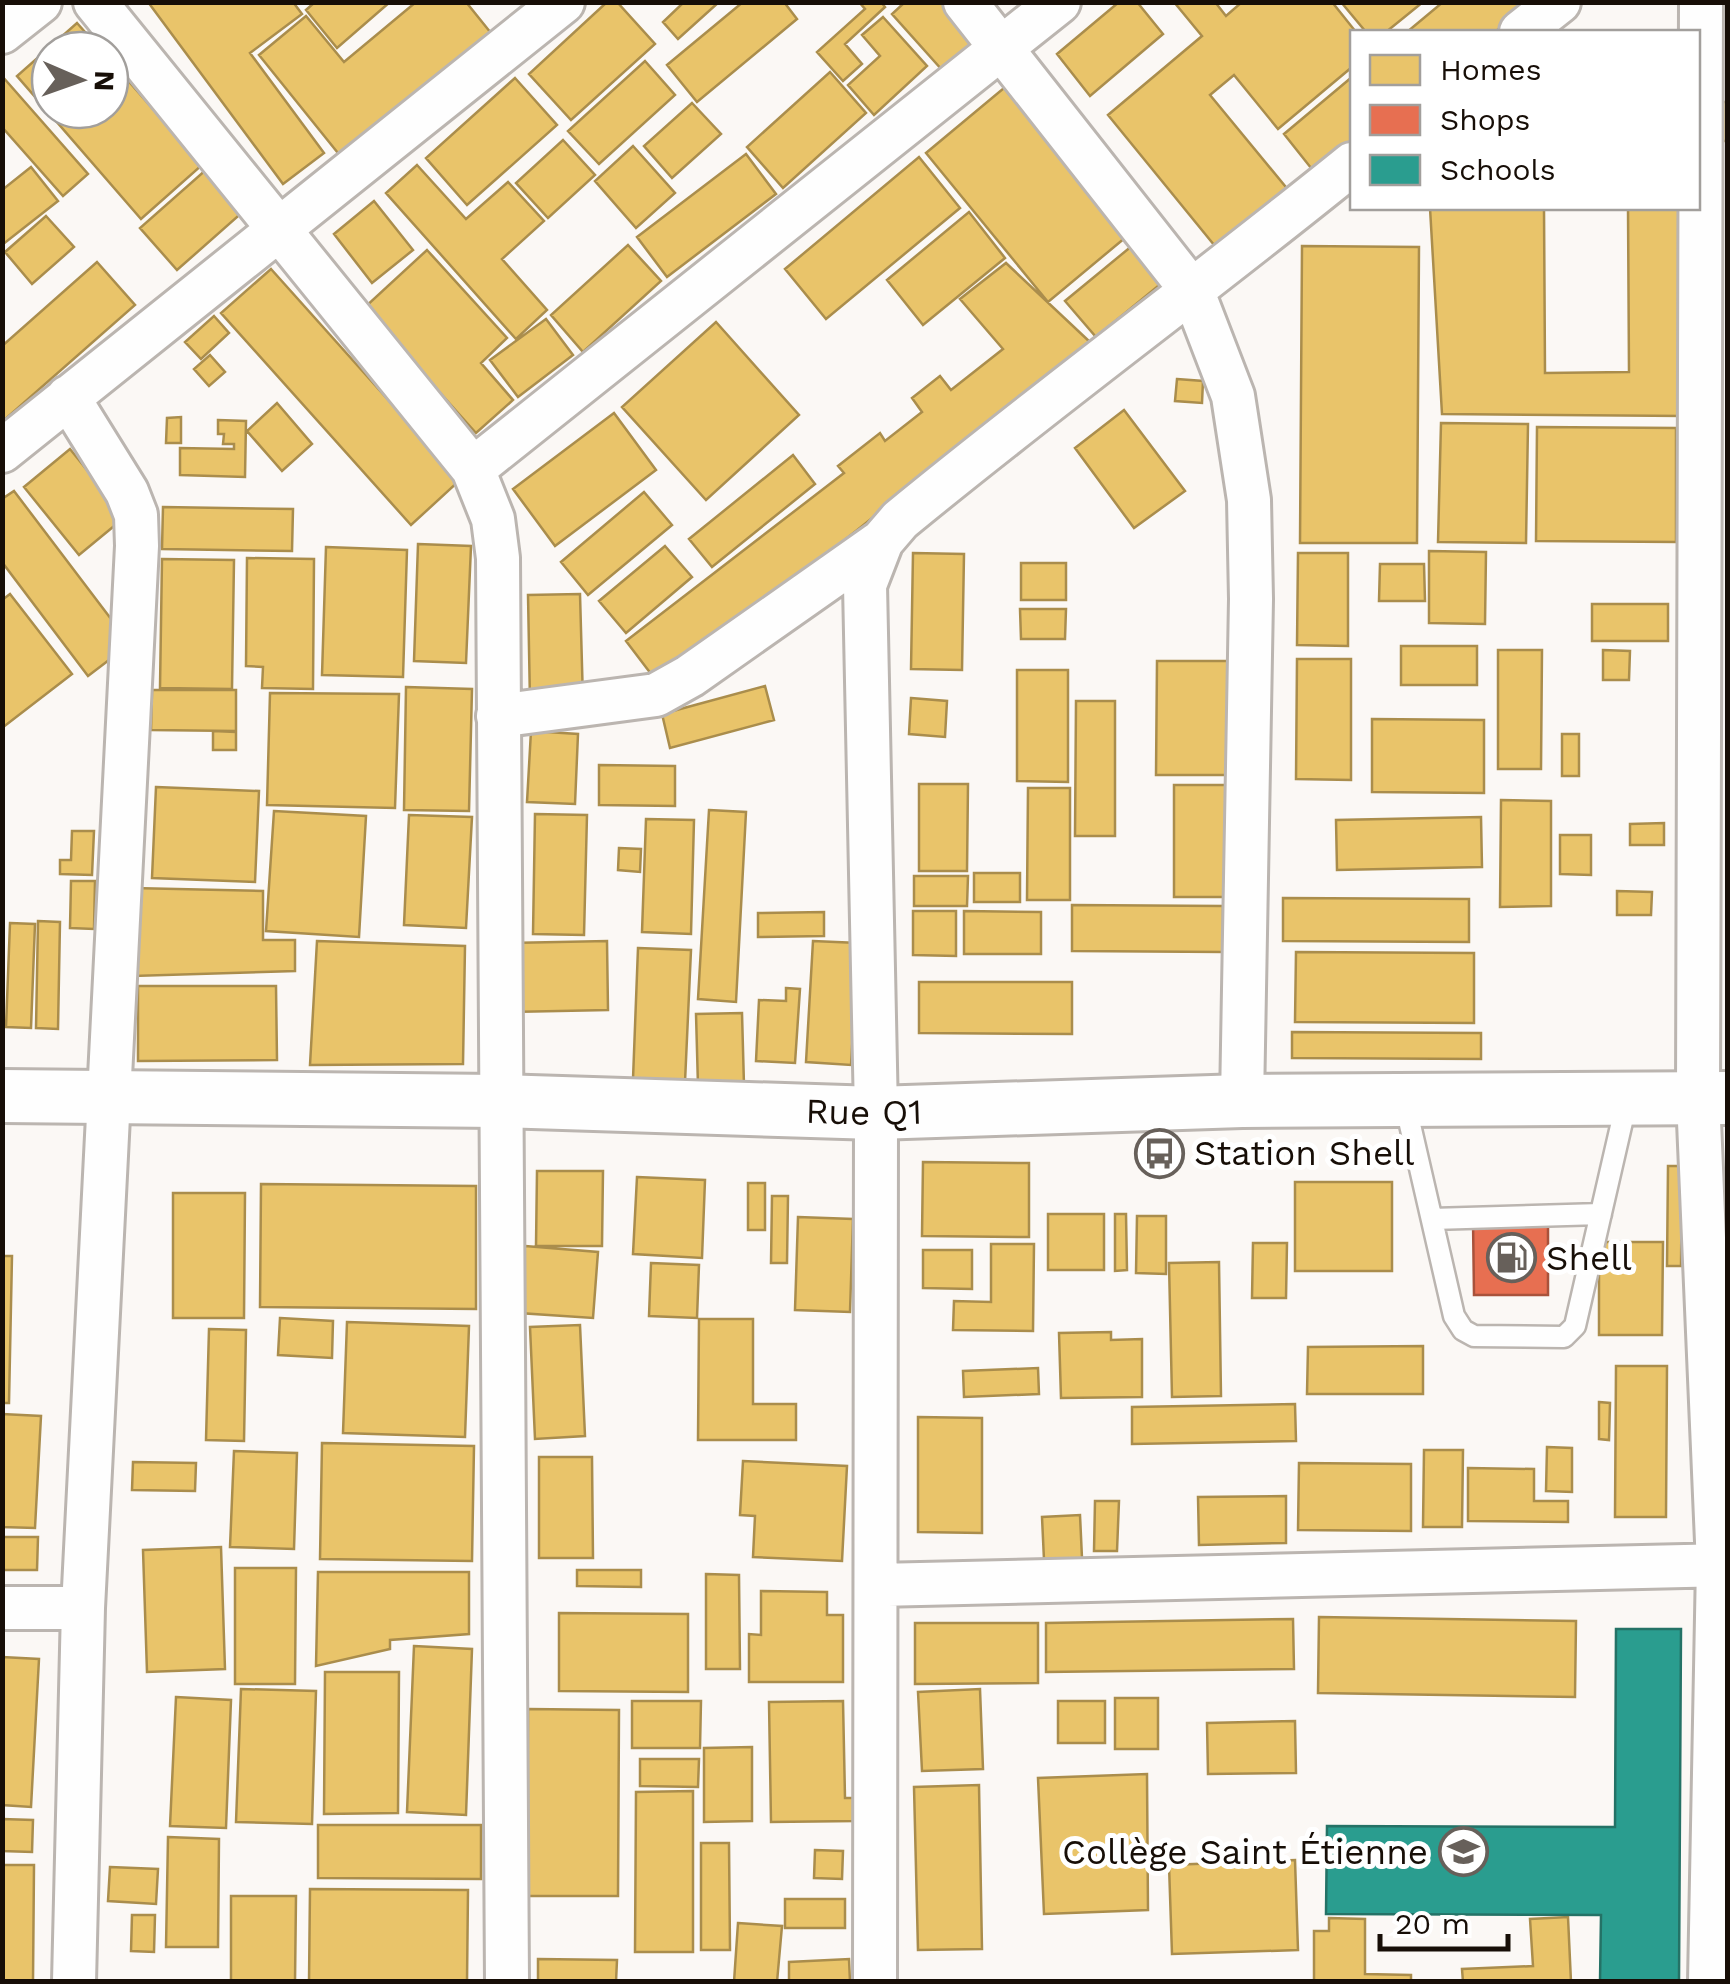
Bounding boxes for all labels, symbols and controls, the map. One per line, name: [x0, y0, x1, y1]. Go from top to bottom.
north arrow: [30, 30, 130, 130]
legend: [1350, 30, 1700, 210]
text: Homes: [1440, 52, 1542, 87]
text: N: [88, 70, 121, 92]
text: Shops: [1440, 102, 1530, 137]
text: Schools: [1440, 152, 1556, 187]
street label: Rue Q1: [805, 1090, 923, 1134]
bus stop icon: Station Shell: [1133, 1127, 1185, 1179]
place label: Station Shell: [1194, 1132, 1415, 1174]
fuel station icon: Shell: [1485, 1232, 1537, 1284]
place label: Shell: [1546, 1237, 1632, 1279]
school or university icon: Collège Saint Étienne: [1437, 1826, 1489, 1878]
place label: Collège Saint Étienne: [1062, 1831, 1428, 1873]
scale bar: [1380, 1889, 1508, 1951]
text: 20 m: [1395, 1906, 1470, 1941]

